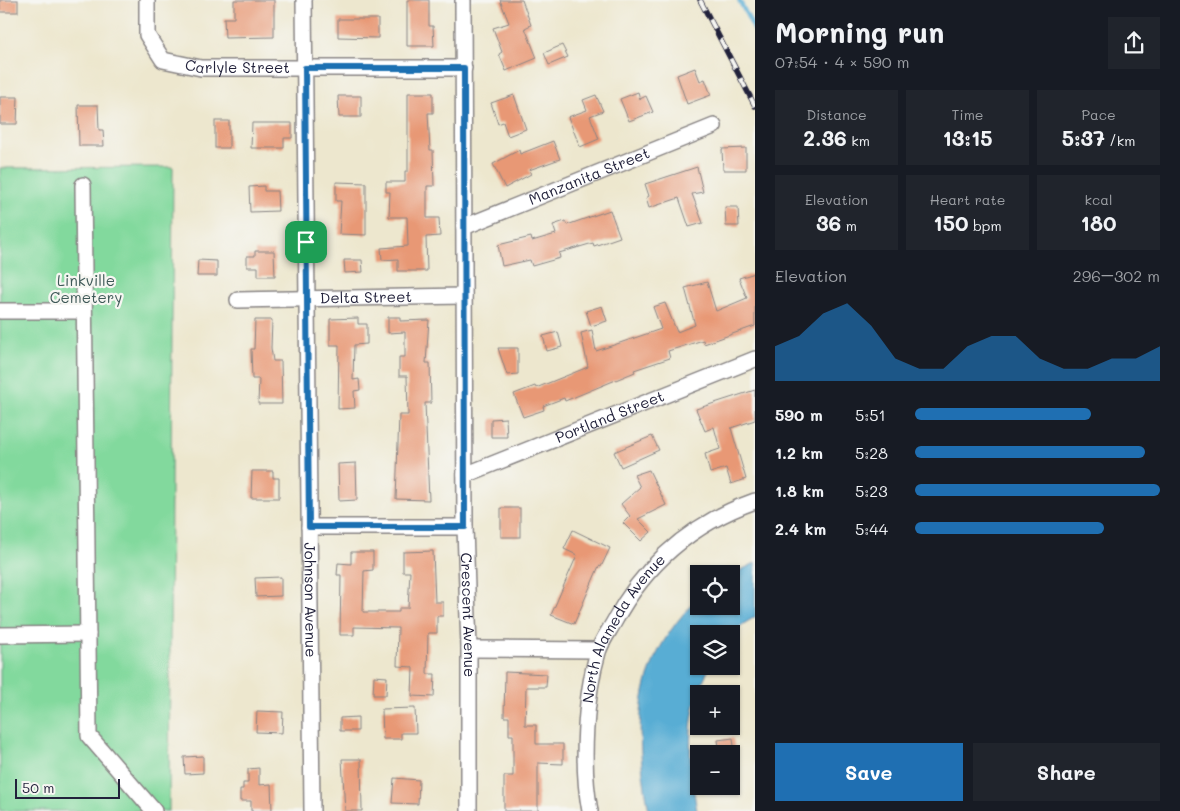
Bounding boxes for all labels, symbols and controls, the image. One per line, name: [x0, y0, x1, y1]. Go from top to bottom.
text: Morning run: [775, 14, 944, 50]
button: share: [1108, 17, 1160, 69]
text: 07:54 · 4 × 590 m: [775, 51, 909, 72]
street label: Carlyle Street: [184, 54, 290, 78]
text: Distance: [806, 105, 867, 124]
text: Time: [952, 105, 983, 124]
text: Pace: [1081, 105, 1116, 124]
text: 2.36: [803, 124, 847, 151]
text: 13:15: [942, 124, 993, 151]
text: 5:37: [1062, 124, 1105, 151]
text: km: [847, 131, 870, 150]
text: /km: [1105, 131, 1135, 150]
street label: Manzanita Street: [525, 142, 652, 209]
text: Elevation: [805, 190, 868, 209]
text: Heart rate: [930, 190, 1005, 209]
text: kcal: [1085, 190, 1112, 209]
text: 36: [816, 209, 841, 236]
text: 150: [933, 209, 968, 236]
text: 180: [1081, 209, 1116, 236]
text: m: [841, 216, 857, 235]
text: bpm: [968, 216, 1002, 235]
pin: [285, 221, 327, 263]
icon: arrive: [292, 228, 320, 256]
text: Elevation: [775, 265, 847, 286]
text: 296–302 m: [1073, 265, 1160, 286]
park label: Linkville Cemetery: [50, 270, 122, 307]
street label: Delta Street: [320, 286, 412, 308]
street label: Portland Street: [552, 385, 667, 447]
text: 590 m: [775, 404, 823, 425]
text: 5:51: [855, 404, 886, 425]
text: 1.2 km: [775, 442, 823, 463]
text: 5:28: [855, 442, 888, 463]
text: 1.8 km: [775, 480, 824, 501]
text: 5:23: [855, 480, 888, 501]
text: 2.4 km: [775, 518, 826, 539]
text: 5:44: [855, 518, 888, 539]
street label: Johnson Avenue: [300, 542, 321, 658]
street label: North Alameda Avenue: [577, 549, 669, 704]
street label: Crescent Avenue: [457, 552, 480, 677]
map controls: [690, 565, 740, 795]
button: locate: [690, 565, 740, 615]
button: layers: [690, 625, 740, 675]
button: +: [690, 685, 740, 735]
button: Save: [775, 743, 963, 801]
button: Share: [973, 743, 1160, 801]
button: −: [690, 745, 740, 795]
scale bar: [15, 776, 120, 799]
text: 50 m: [22, 778, 54, 797]

